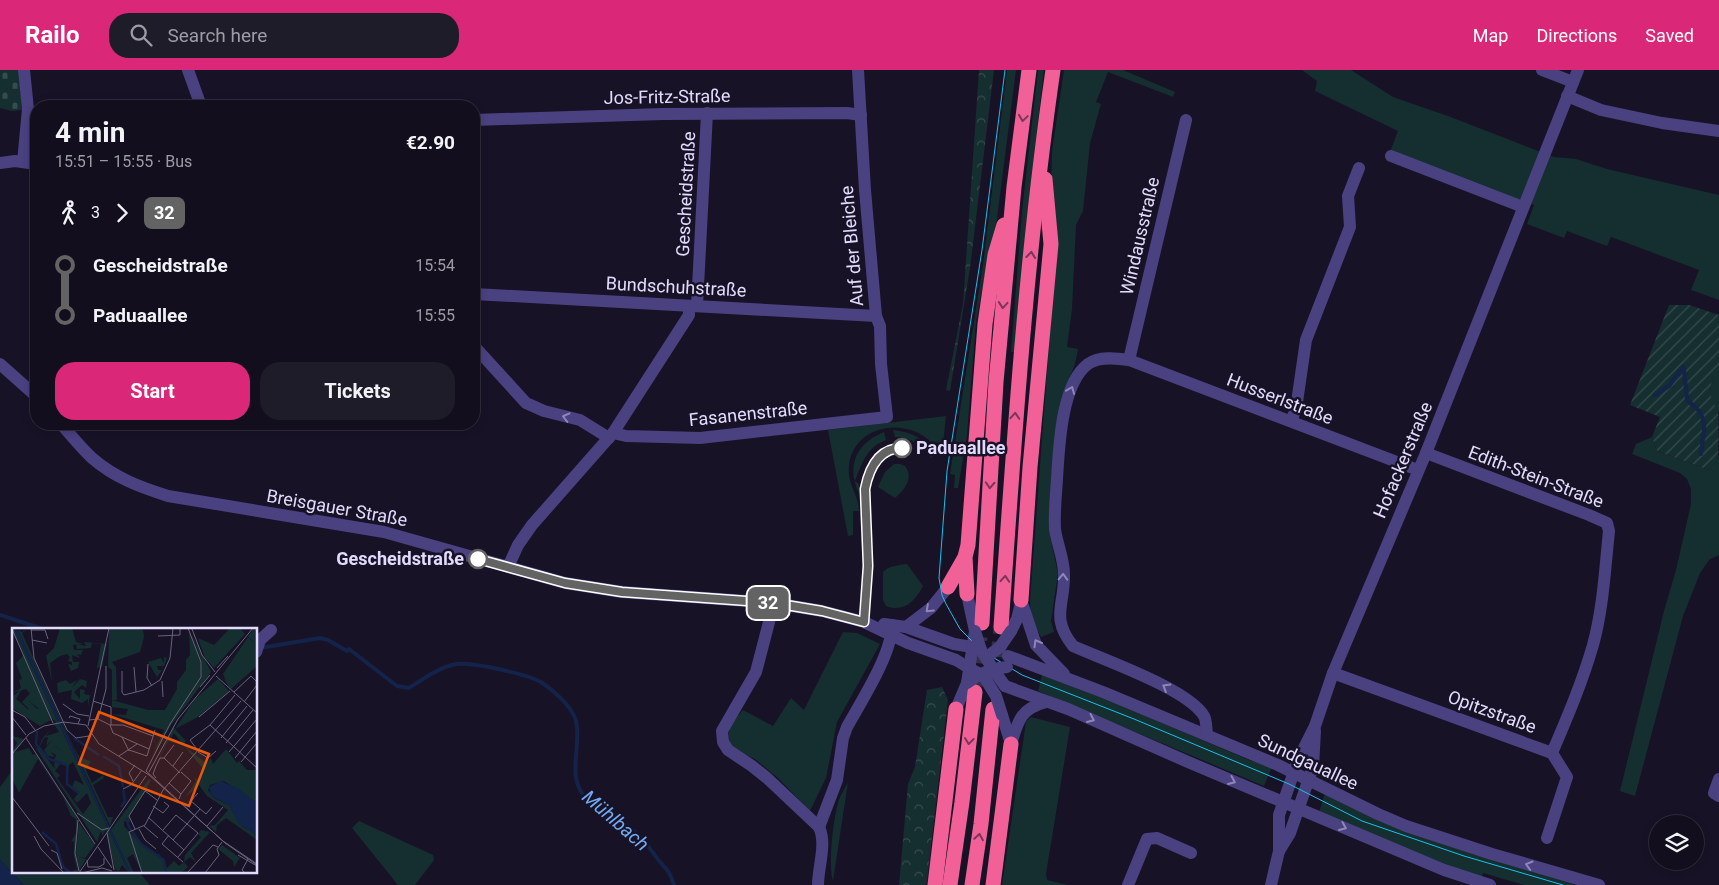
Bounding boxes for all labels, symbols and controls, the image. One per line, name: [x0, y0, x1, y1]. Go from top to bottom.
search box: [109, 13, 459, 58]
text: Railo: [25, 21, 79, 49]
icon: search: [127, 21, 155, 49]
text: Search here: [167, 24, 267, 47]
text: Map: [1473, 25, 1508, 46]
text: Directions: [1536, 25, 1617, 46]
text: Saved: [1645, 25, 1694, 46]
street label: Jos-Fritz-Straße: [603, 85, 731, 108]
one-way arrow: [1018, 115, 1029, 123]
text: 4 min: [55, 116, 125, 149]
text: €2.90: [406, 131, 455, 154]
street label: Gescheidstraße: [672, 131, 699, 257]
text: 15:51 – 15:55 · Bus: [55, 152, 192, 171]
street label: Windausstraße: [1116, 175, 1163, 297]
street label: Auf der Bleiche: [836, 185, 867, 307]
icon: walk: [55, 199, 83, 227]
icon: forward: [108, 199, 136, 227]
text: 32: [154, 202, 175, 223]
text: 3: [91, 203, 100, 222]
one-way arrow: [1025, 250, 1036, 258]
text: Gescheidstraße: [93, 254, 228, 277]
text: 15:54: [415, 256, 455, 275]
street label: Bundschuhstraße: [605, 272, 747, 301]
one-way arrow: [998, 302, 1009, 310]
text: Paduaallee: [93, 304, 188, 327]
text: 15:55: [415, 306, 455, 325]
button: Start: [55, 362, 250, 420]
button: Tickets: [260, 362, 455, 420]
street label: Husserlstraße: [1224, 369, 1336, 428]
one-way arrow: [1066, 386, 1076, 394]
street label: Fasanenstraße: [688, 397, 808, 430]
street label: Hofackerstraße: [1369, 399, 1436, 521]
one-way arrow: [561, 412, 570, 423]
one-way arrow: [1010, 412, 1021, 420]
place label: Paduaallee: [916, 437, 1006, 458]
marker: Paduaallee: [892, 438, 912, 458]
street label: Edith-Stein-Straße: [1466, 441, 1607, 512]
one-way arrow: [984, 481, 995, 489]
street label: Breisgauer Straße: [265, 485, 409, 530]
place label: Gescheidstraße: [336, 548, 464, 569]
marker: Gescheidstraße: [468, 549, 488, 569]
one-way arrow: [1058, 573, 1068, 581]
one-way arrow: [999, 574, 1010, 582]
line badge: 32: [746, 587, 790, 619]
text: 32: [758, 592, 778, 613]
one-way arrow: [926, 603, 935, 612]
inset map: [12, 628, 258, 872]
one-way arrow: [1033, 640, 1043, 649]
one-way arrow: [1163, 684, 1172, 694]
street label: Opitzstraße: [1445, 686, 1539, 737]
one-way arrow: [1086, 713, 1095, 724]
street label: Sundgauallee: [1255, 729, 1362, 794]
one-way arrow: [964, 737, 975, 745]
one-way arrow: [1228, 776, 1236, 786]
water label: Mühlbach: [578, 785, 654, 856]
map controls: [1649, 815, 1704, 870]
button: layers: [1649, 815, 1704, 870]
one-way arrow: [1338, 821, 1347, 832]
one-way arrow: [973, 832, 984, 840]
one-way arrow: [1525, 860, 1533, 870]

